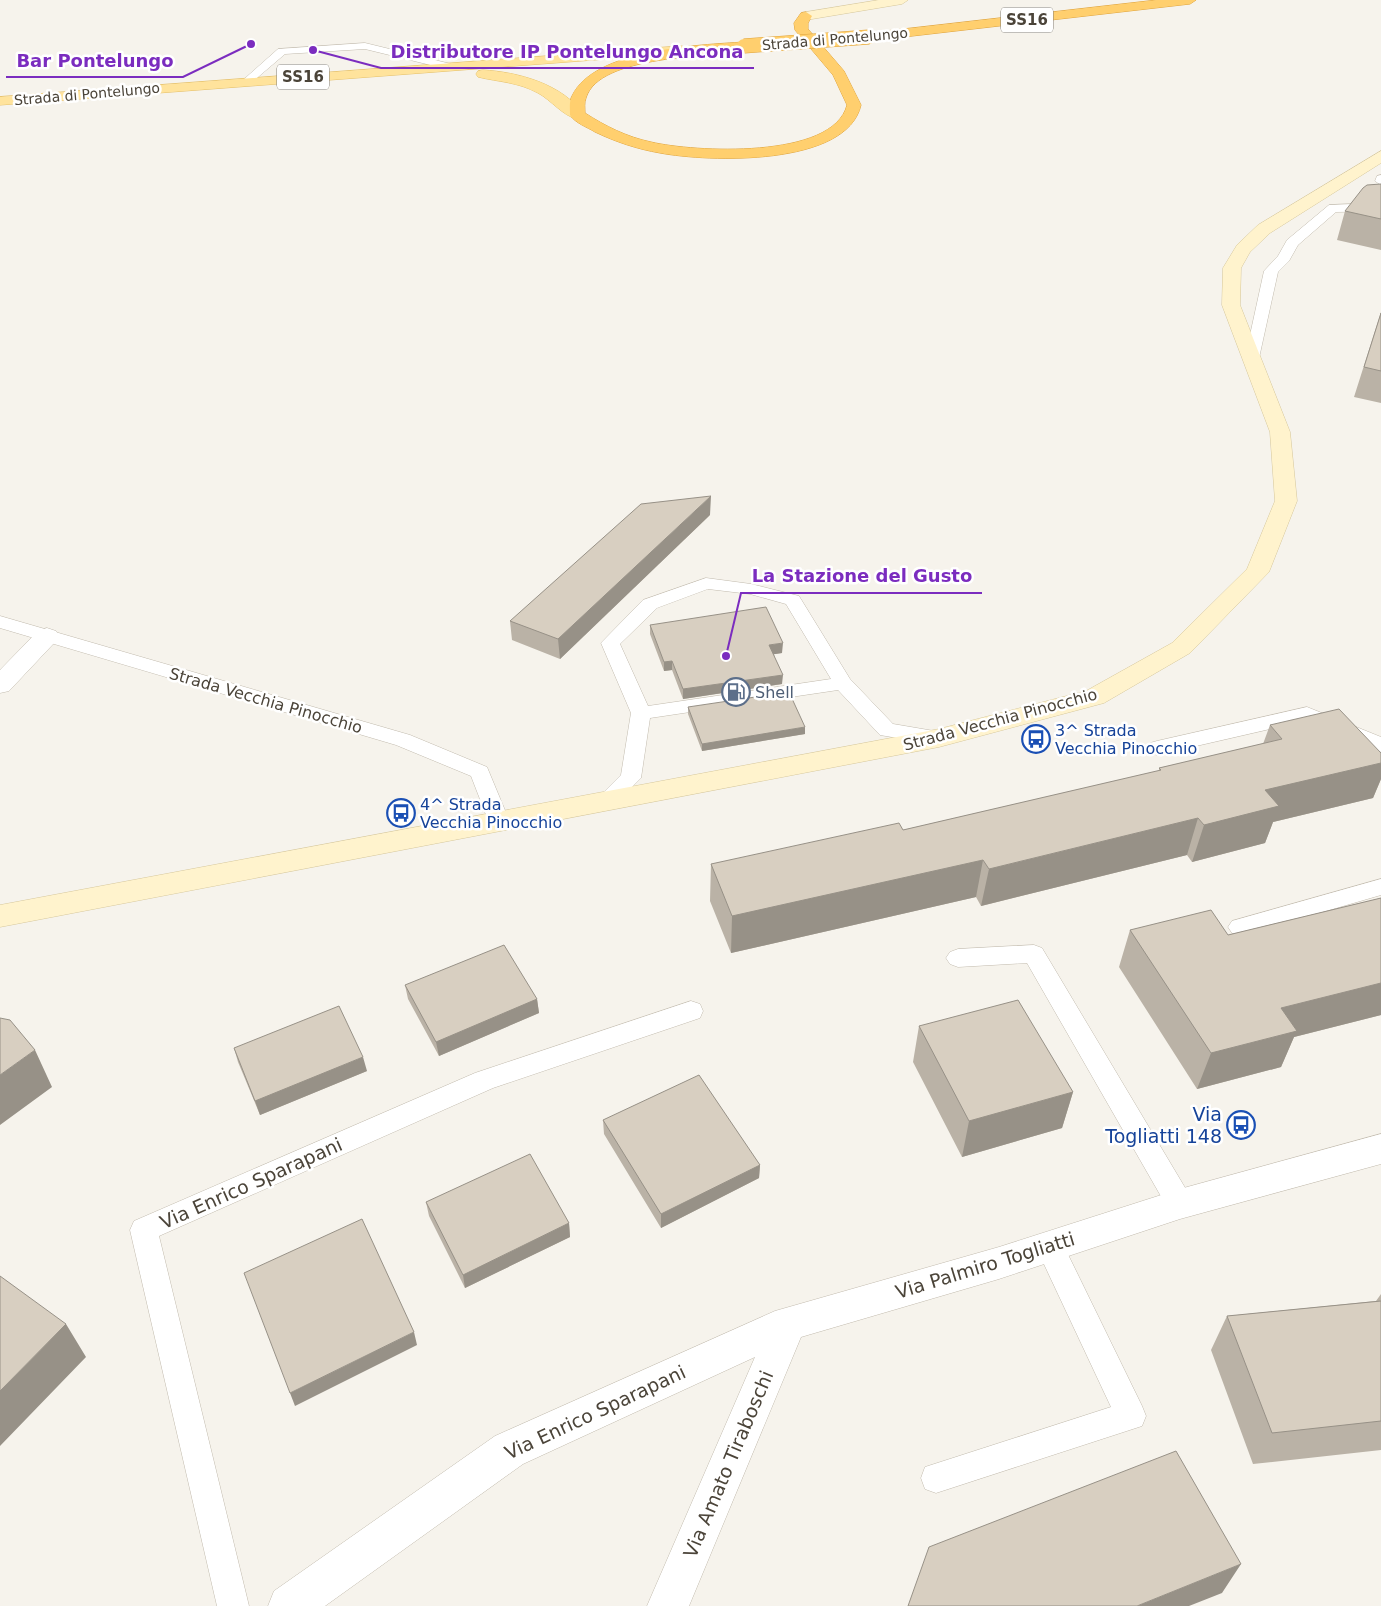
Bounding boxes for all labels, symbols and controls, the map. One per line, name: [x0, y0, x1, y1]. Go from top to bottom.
road number: SS16: [1001, 8, 1053, 32]
street label: Strada di Pontelungo: [761, 25, 909, 53]
callout: Distributore IP Pontelungo Ancona: [381, 35, 754, 68]
text: Distributore IP Pontelungo Ancona: [391, 41, 743, 62]
callout: Bar Pontelungo: [6, 44, 183, 77]
text: Bar Pontelungo: [16, 50, 174, 71]
road number: SS16: [277, 64, 329, 90]
street label: Strada di Pontelungo: [13, 80, 161, 108]
callout: La Stazione del Gusto: [741, 560, 982, 593]
text: La Stazione del Gusto: [752, 565, 972, 586]
street label: Strada Vecchia Pinocchio: [167, 664, 365, 737]
fuel station icon: Shell: [721, 677, 751, 707]
place label: Shell: [755, 683, 794, 702]
street label: Strada Vecchia Pinocchio: [901, 684, 1099, 755]
place label: 3^ Strada Vecchia Pinocchio: [1055, 721, 1197, 758]
bus stop icon: 3^ Strada Vecchia Pinocchio: [1021, 724, 1051, 754]
place label: 4^ Strada Vecchia Pinocchio: [420, 795, 562, 832]
bus stop icon: 4^ Strada Vecchia Pinocchio: [386, 798, 416, 828]
place label: Via Togliatti 148: [1104, 1103, 1222, 1147]
bus stop icon: Via Togliatti 148: [1226, 1110, 1256, 1140]
street label: Via Enrico Sparapani: [157, 1133, 345, 1233]
street label: Via Palmiro Togliatti: [893, 1227, 1077, 1303]
street label: Via Enrico Sparapani: [501, 1360, 689, 1464]
street label: Via Amato Tiraboschi: [679, 1367, 777, 1561]

